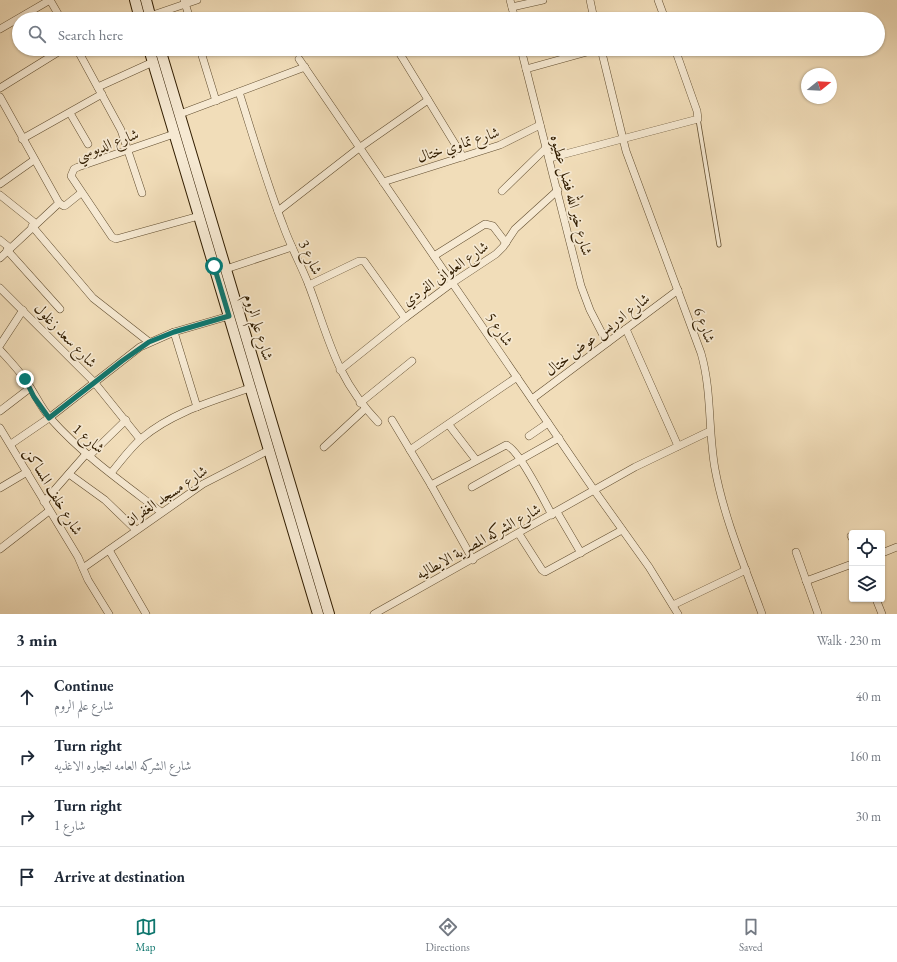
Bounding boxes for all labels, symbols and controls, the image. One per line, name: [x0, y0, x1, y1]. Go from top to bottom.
search box: [12, 12, 885, 56]
icon: search: [26, 23, 48, 45]
text: Search here: [58, 25, 123, 44]
north arrow: [801, 68, 837, 104]
street label: شارع تماوي ختال: [414, 122, 503, 170]
street label: شارع الديوسي: [73, 124, 143, 169]
street label: شارع خير الله فضل عطيوه: [543, 132, 599, 259]
street label: شارع العلوانى الفردي: [398, 236, 494, 313]
street label: شارع 3: [291, 237, 327, 279]
route start: [205, 257, 223, 275]
street label: شارع ادريس عوض ختال: [541, 288, 656, 383]
street label: شارع علم الروم: [234, 291, 278, 364]
street label: شارع سعد زغلول: [28, 299, 102, 374]
street label: شارع 6: [686, 305, 720, 347]
street label: شارع 5: [479, 309, 518, 352]
route end: [16, 370, 34, 388]
street label: شارع 1: [66, 419, 109, 460]
street label: شارع خلف المساكن: [17, 444, 88, 540]
street label: شارع مسجد الغفران: [121, 460, 213, 533]
street label: شارع الشركه المصرية الايطاليه: [412, 499, 546, 587]
map controls: [849, 530, 885, 602]
button: locate: [849, 530, 885, 566]
button: layers: [849, 566, 885, 602]
text: 3 min: [16, 629, 57, 651]
text: Walk · 230 m: [817, 632, 881, 649]
text: Continue: [54, 676, 114, 695]
icon: ahead: [16, 686, 38, 708]
text: 40 m: [856, 688, 881, 705]
text: شارع علم الروم: [54, 697, 114, 714]
text: Turn right: [54, 736, 122, 755]
icon: right: [16, 746, 38, 768]
text: 160 m: [850, 748, 881, 765]
text: شارع الشركه العامه لتجاره الاغذيه: [54, 757, 191, 774]
text: Turn right: [54, 796, 122, 815]
icon: right: [16, 806, 38, 828]
text: 30 m: [856, 808, 881, 825]
text: شارع 1: [54, 817, 85, 834]
icon: arrive: [16, 866, 38, 888]
text: Arrive at destination: [54, 867, 185, 886]
tab: Map: [135, 916, 157, 954]
tab: Directions: [426, 916, 470, 954]
tab: Saved: [739, 916, 762, 954]

